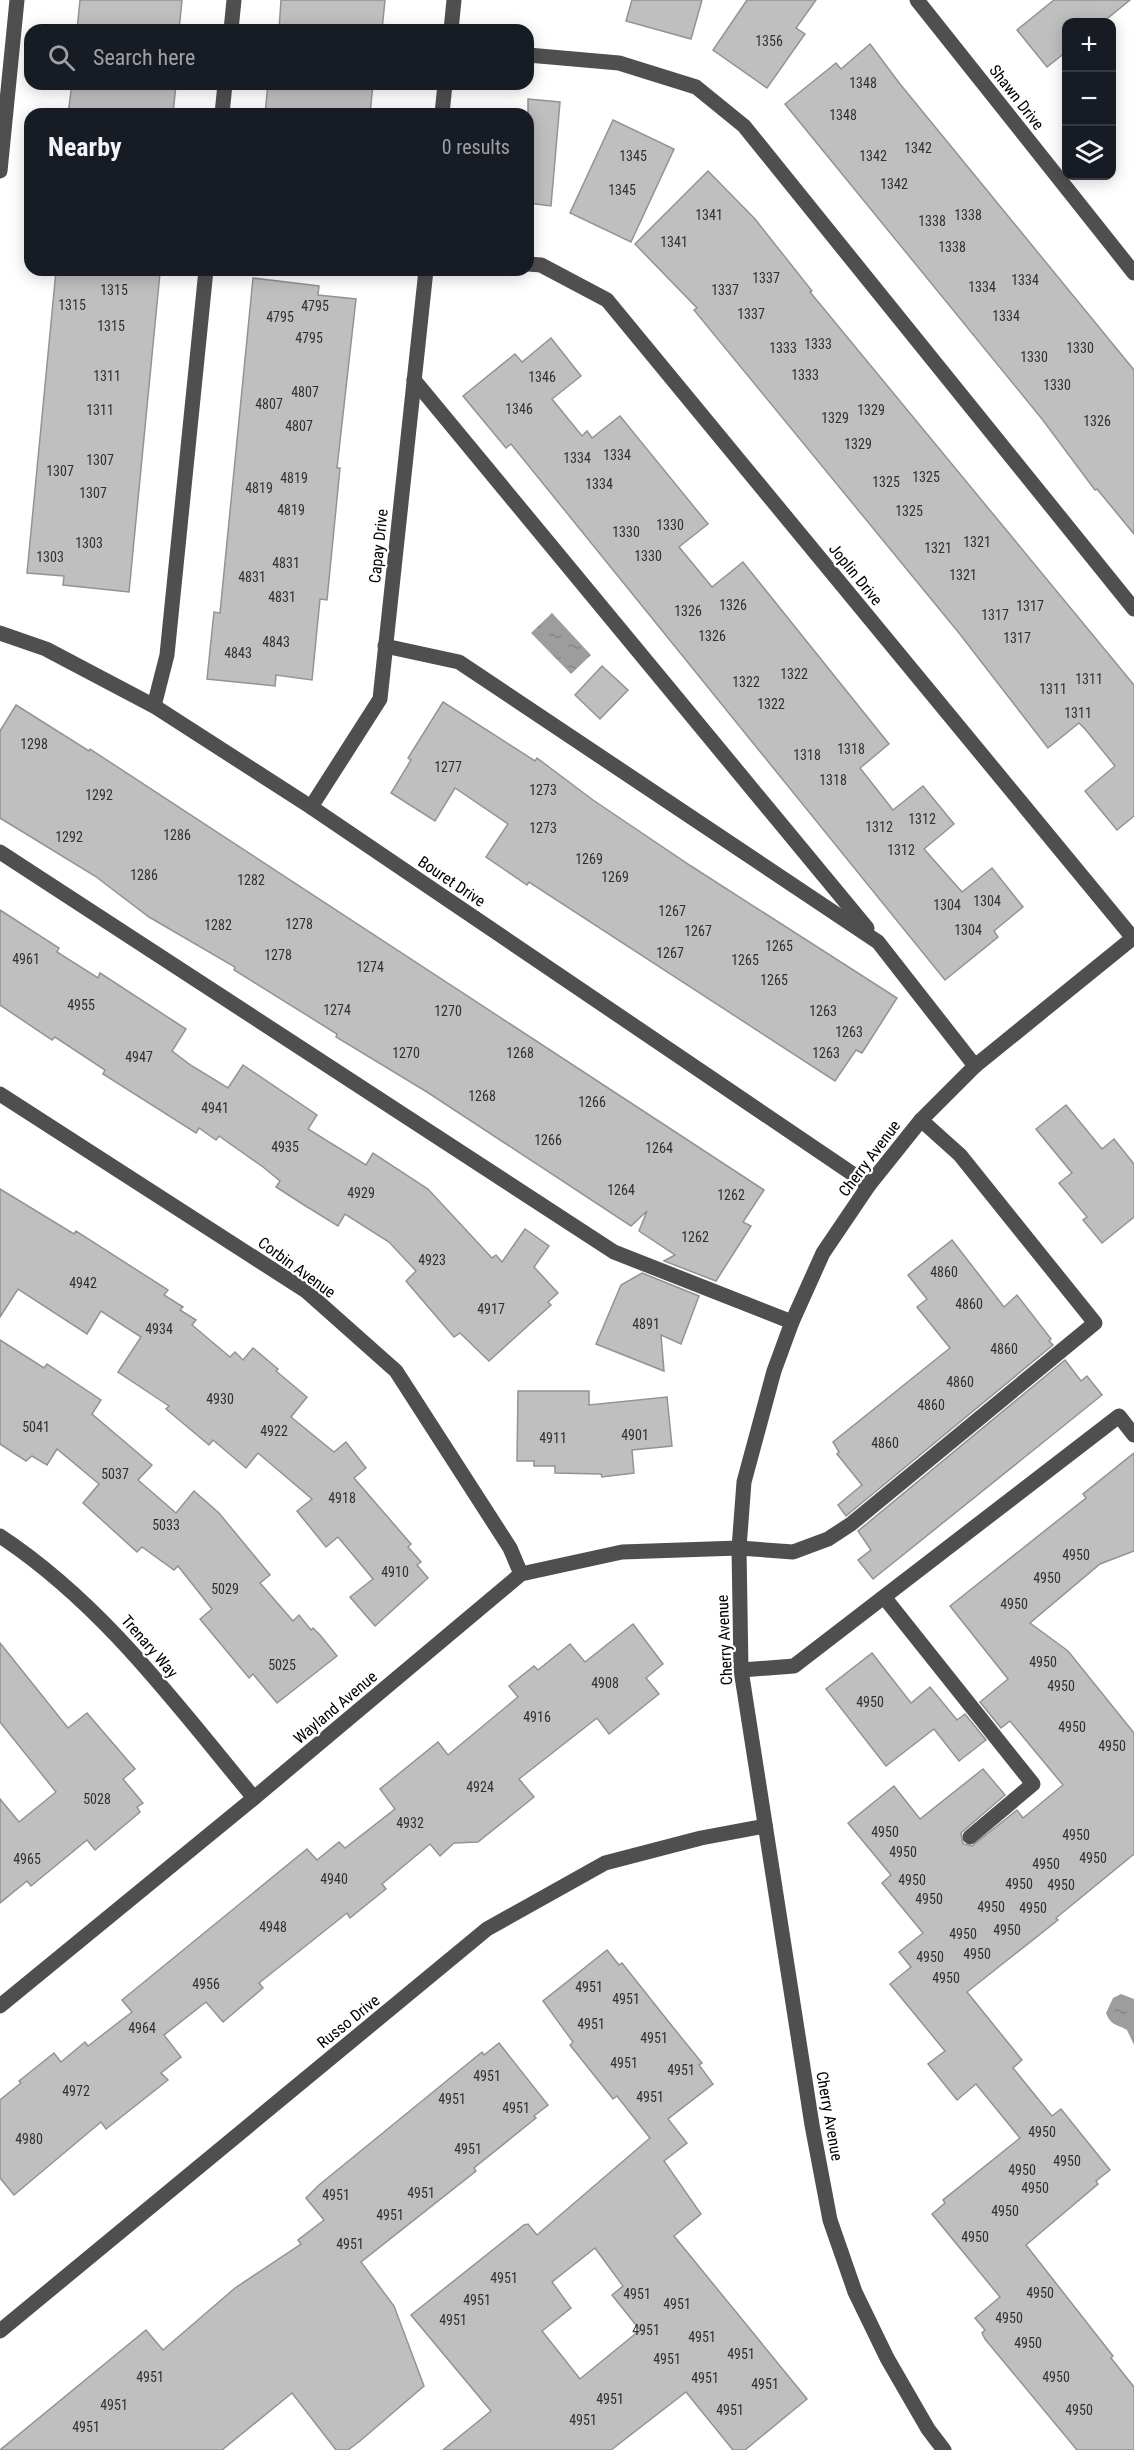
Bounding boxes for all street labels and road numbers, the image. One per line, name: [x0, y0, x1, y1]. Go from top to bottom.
street label: Shawn Drive: [985, 61, 1048, 134]
street label: Capay Drive: [365, 508, 392, 584]
street label: Joplin Drive: [825, 539, 886, 609]
street label: Bouret Drive: [414, 852, 489, 911]
street label: Cherry Avenue: [835, 1116, 904, 1200]
street label: Corbin Avenue: [254, 1233, 339, 1302]
street label: Cherry Avenue: [713, 1594, 736, 1686]
street label: Trenary Way: [117, 1611, 182, 1682]
street label: Wayland Avenue: [290, 1667, 381, 1748]
street label: Russo Drive: [313, 1991, 383, 2052]
street label: Cherry Avenue: [812, 2070, 847, 2162]

